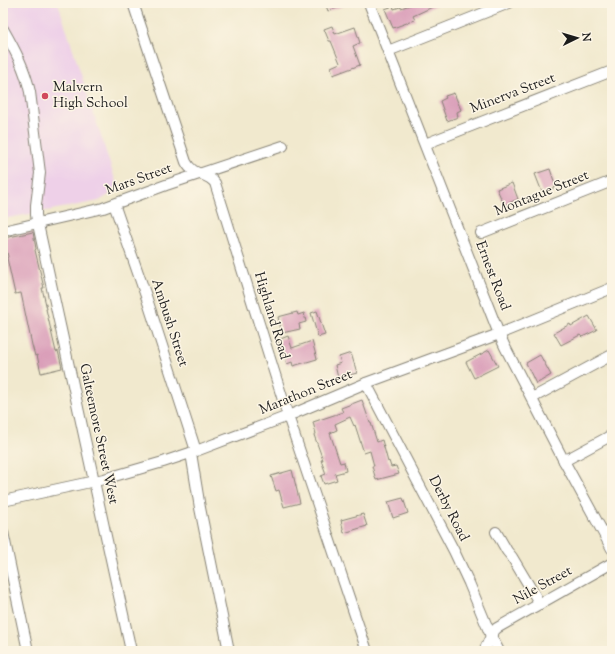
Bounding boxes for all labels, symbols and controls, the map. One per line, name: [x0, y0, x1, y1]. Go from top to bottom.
north arrow: [557, 18, 597, 58]
text: N: [578, 31, 594, 43]
street label: Minerva Street: [468, 69, 559, 119]
place label: Malvern High School: [53, 78, 128, 114]
marker: Malvern High School: [40, 91, 50, 101]
street label: Mars Street: [103, 159, 175, 201]
street label: Montague Street: [492, 166, 592, 222]
street label: Ernest Road: [470, 238, 514, 314]
street label: Highland Road: [248, 270, 294, 362]
street label: Ambush Street: [145, 276, 193, 370]
street label: Galteemore Street West: [73, 362, 123, 506]
street label: Marathon Street: [257, 365, 356, 421]
street label: Derby Road: [423, 473, 473, 545]
street label: Nile Street: [510, 562, 576, 610]

